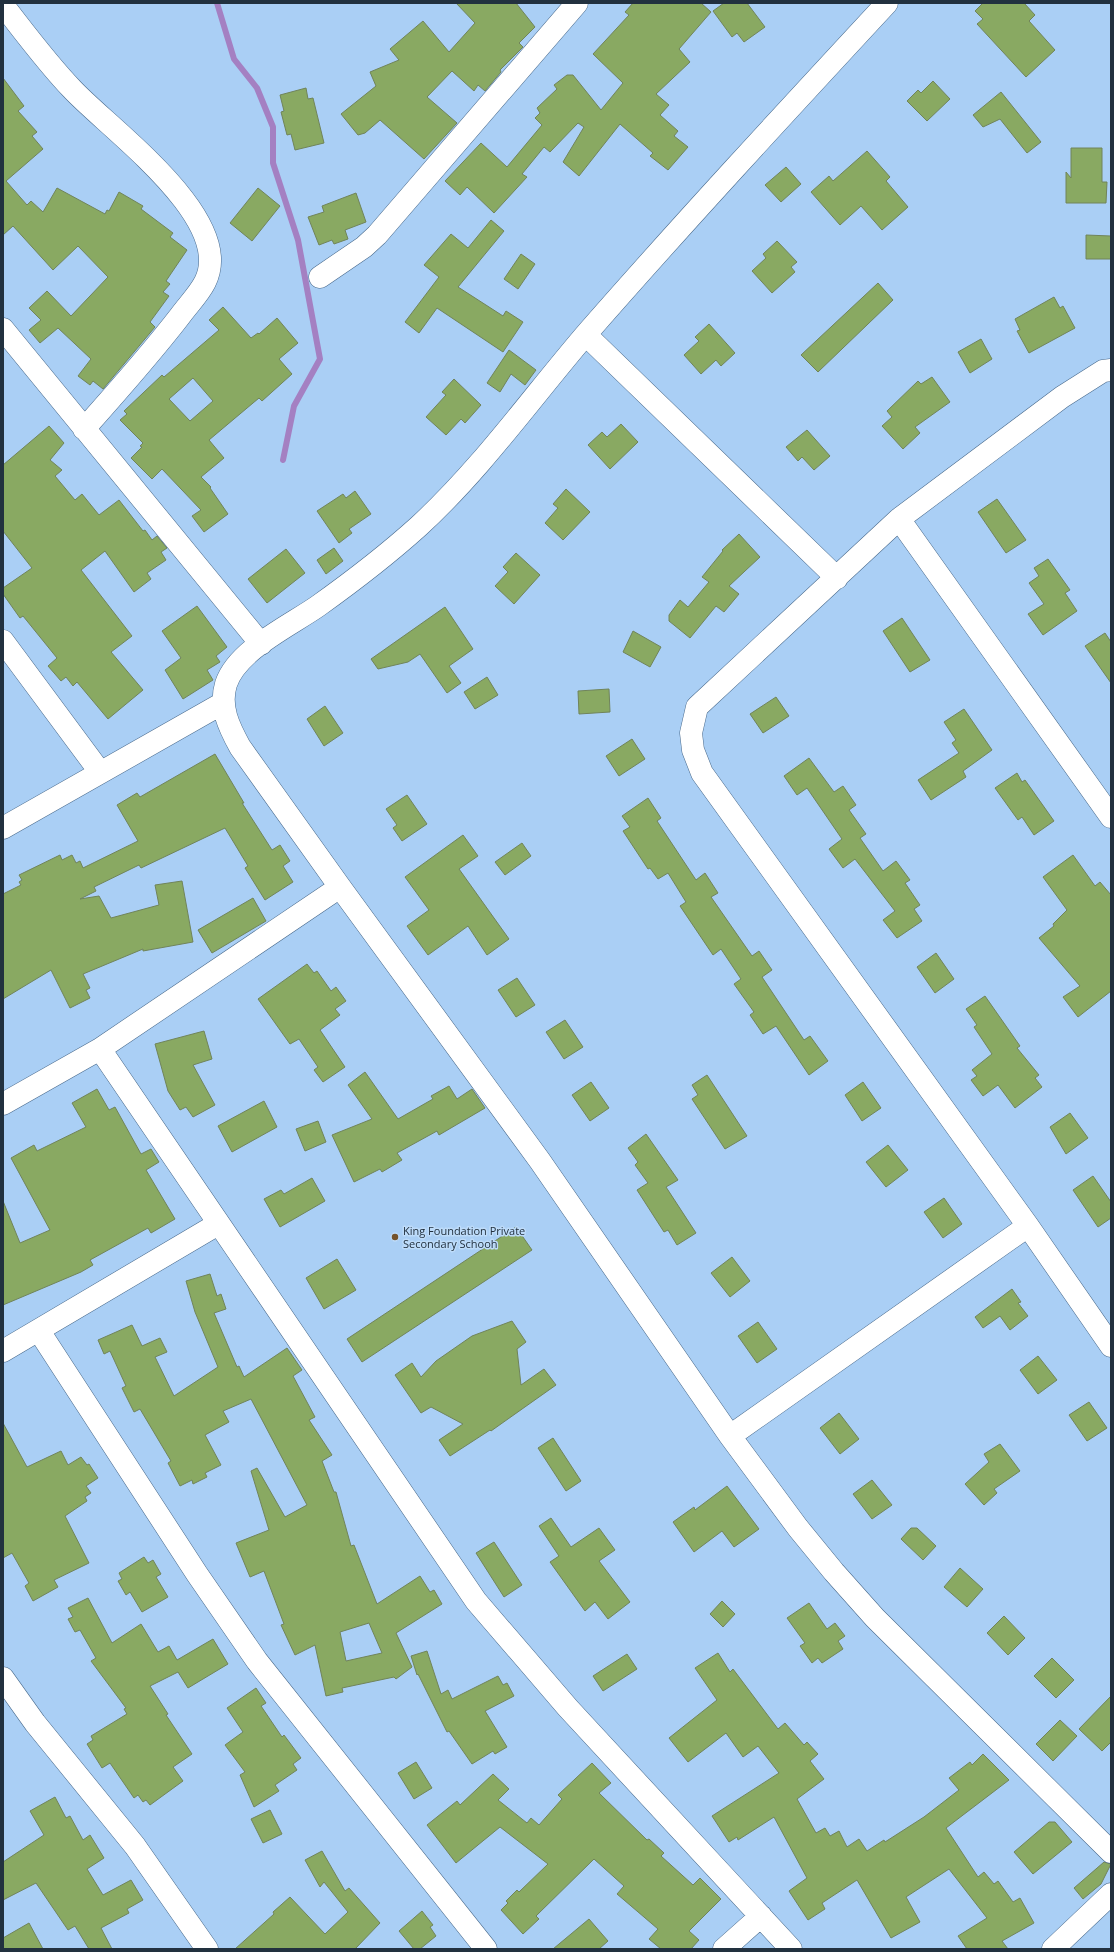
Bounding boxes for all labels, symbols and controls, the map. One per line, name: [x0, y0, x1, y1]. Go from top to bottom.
place label: King Foundation Private Secondary Schooh: [403, 1223, 525, 1251]
marker: King Foundation Private Secondary Schooh: [390, 1232, 400, 1242]

